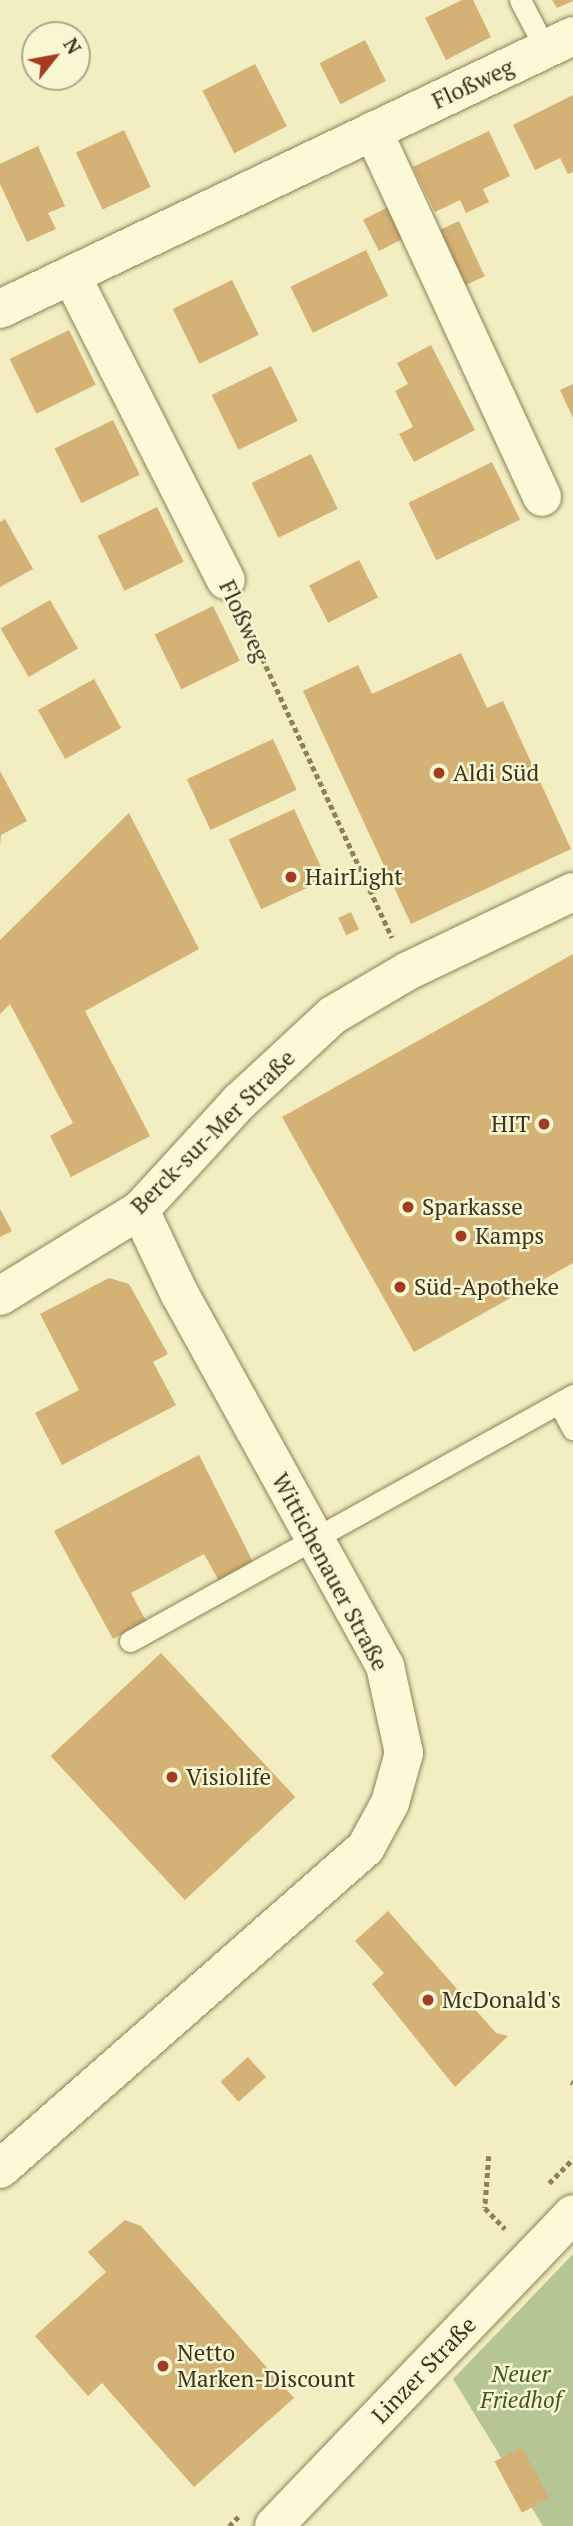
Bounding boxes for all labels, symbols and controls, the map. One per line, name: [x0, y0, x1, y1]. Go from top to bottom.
north arrow: [21, 21, 91, 91]
text: N: [58, 33, 87, 59]
street label: Floßweg: [428, 53, 518, 115]
street label: Floßweg: [213, 576, 275, 666]
place label: Aldi Süd: [453, 759, 539, 787]
marker: Aldi Süd: [431, 765, 447, 781]
place label: HairLight: [305, 863, 403, 891]
marker: HairLight: [283, 869, 299, 885]
street label: Berck-sur-Mer Straße: [125, 1044, 301, 1220]
place label: HIT: [491, 1110, 530, 1138]
marker: HIT: [536, 1116, 552, 1132]
place label: Sparkasse: [422, 1193, 523, 1221]
marker: Sparkasse: [400, 1199, 416, 1215]
place label: Kamps: [475, 1222, 544, 1250]
marker: Kamps: [453, 1228, 469, 1244]
place label: Süd-Apotheke: [414, 1273, 559, 1301]
marker: Süd-Apotheke: [392, 1279, 408, 1295]
street label: Wittichenauer Straße: [266, 1468, 394, 1676]
place label: Visiolife: [186, 1763, 271, 1791]
marker: Visiolife: [164, 1769, 180, 1785]
place label: McDonald's: [442, 1986, 561, 2014]
marker: McDonald's: [420, 1992, 436, 2008]
street label: Linzer Straße: [366, 2311, 482, 2429]
place label: Netto Marken-Discount: [177, 2339, 356, 2393]
marker: Netto Marken-Discount: [155, 2358, 171, 2374]
park label: Neuer Friedhof: [480, 2360, 562, 2414]

